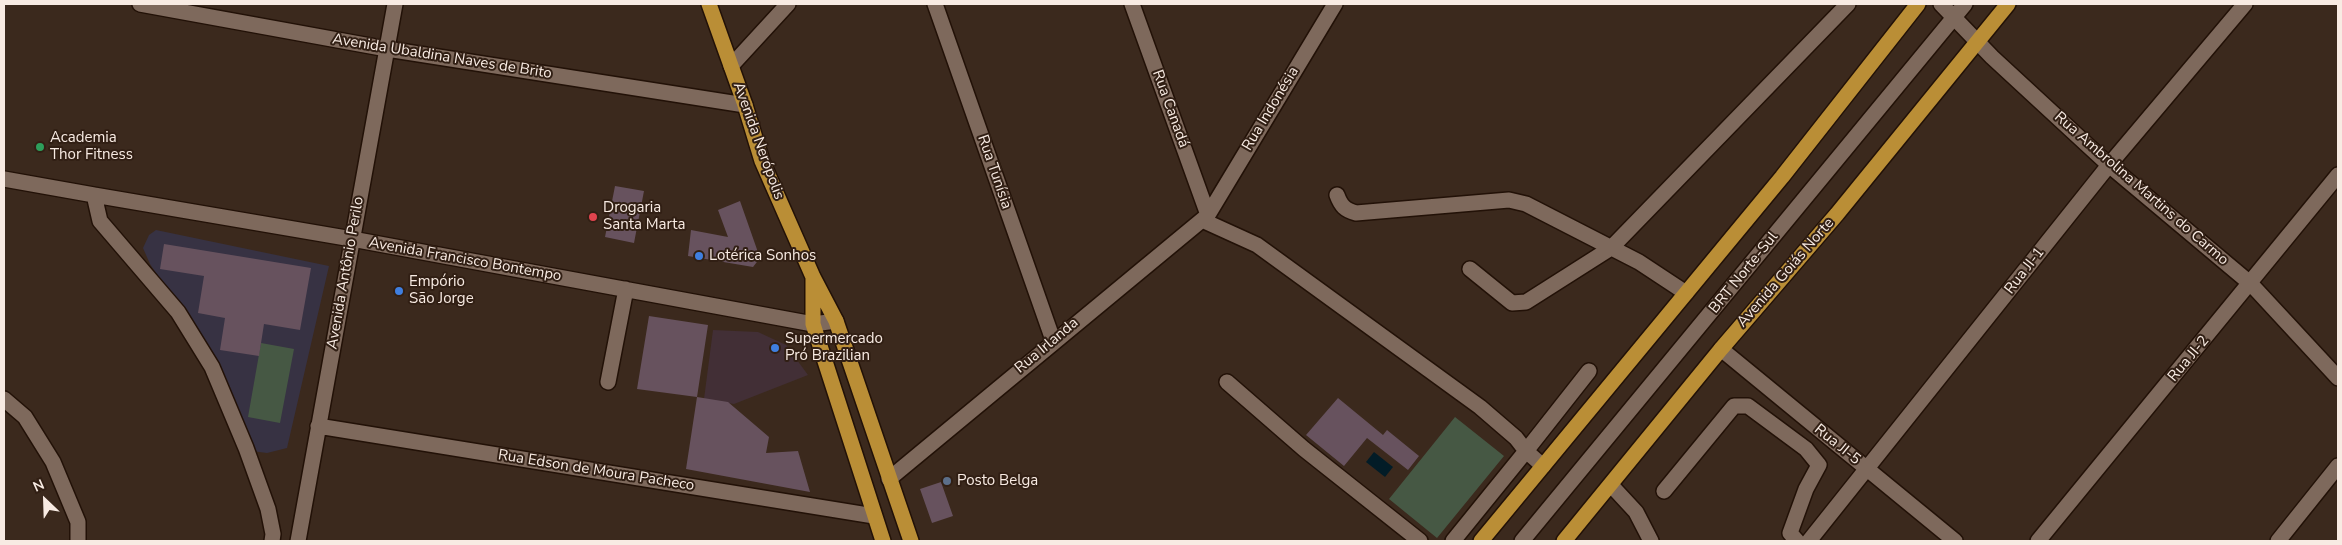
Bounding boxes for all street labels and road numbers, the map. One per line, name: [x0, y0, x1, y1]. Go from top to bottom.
street label: Avenida Ubaldina Naves de Brito: [331, 31, 553, 83]
street label: Rua Indonésia: [1239, 64, 1303, 154]
street label: Rua Canadá: [1148, 68, 1192, 150]
street label: Avenida Nerópolis: [728, 80, 788, 202]
street label: Rua Ambrolina Martins do Carmo: [2050, 108, 2232, 270]
street label: Rua Tunísia: [973, 133, 1015, 211]
street label: Avenida Antônio Perilo: [324, 195, 368, 351]
street label: Avenida Goiás Norte: [1734, 215, 1838, 331]
street label: BRT Norte-Sul: [1706, 229, 1782, 317]
street label: Avenida Francisco Bontempo: [367, 234, 563, 286]
street label: Rua JI-1: [2001, 244, 2049, 298]
street label: Rua Irlanda: [1012, 314, 1082, 378]
street label: Rua JI-2: [2165, 332, 2213, 386]
street label: Rua JI-5: [1810, 421, 1864, 469]
street label: Rua Edson de Moura Pacheco: [497, 447, 695, 495]

